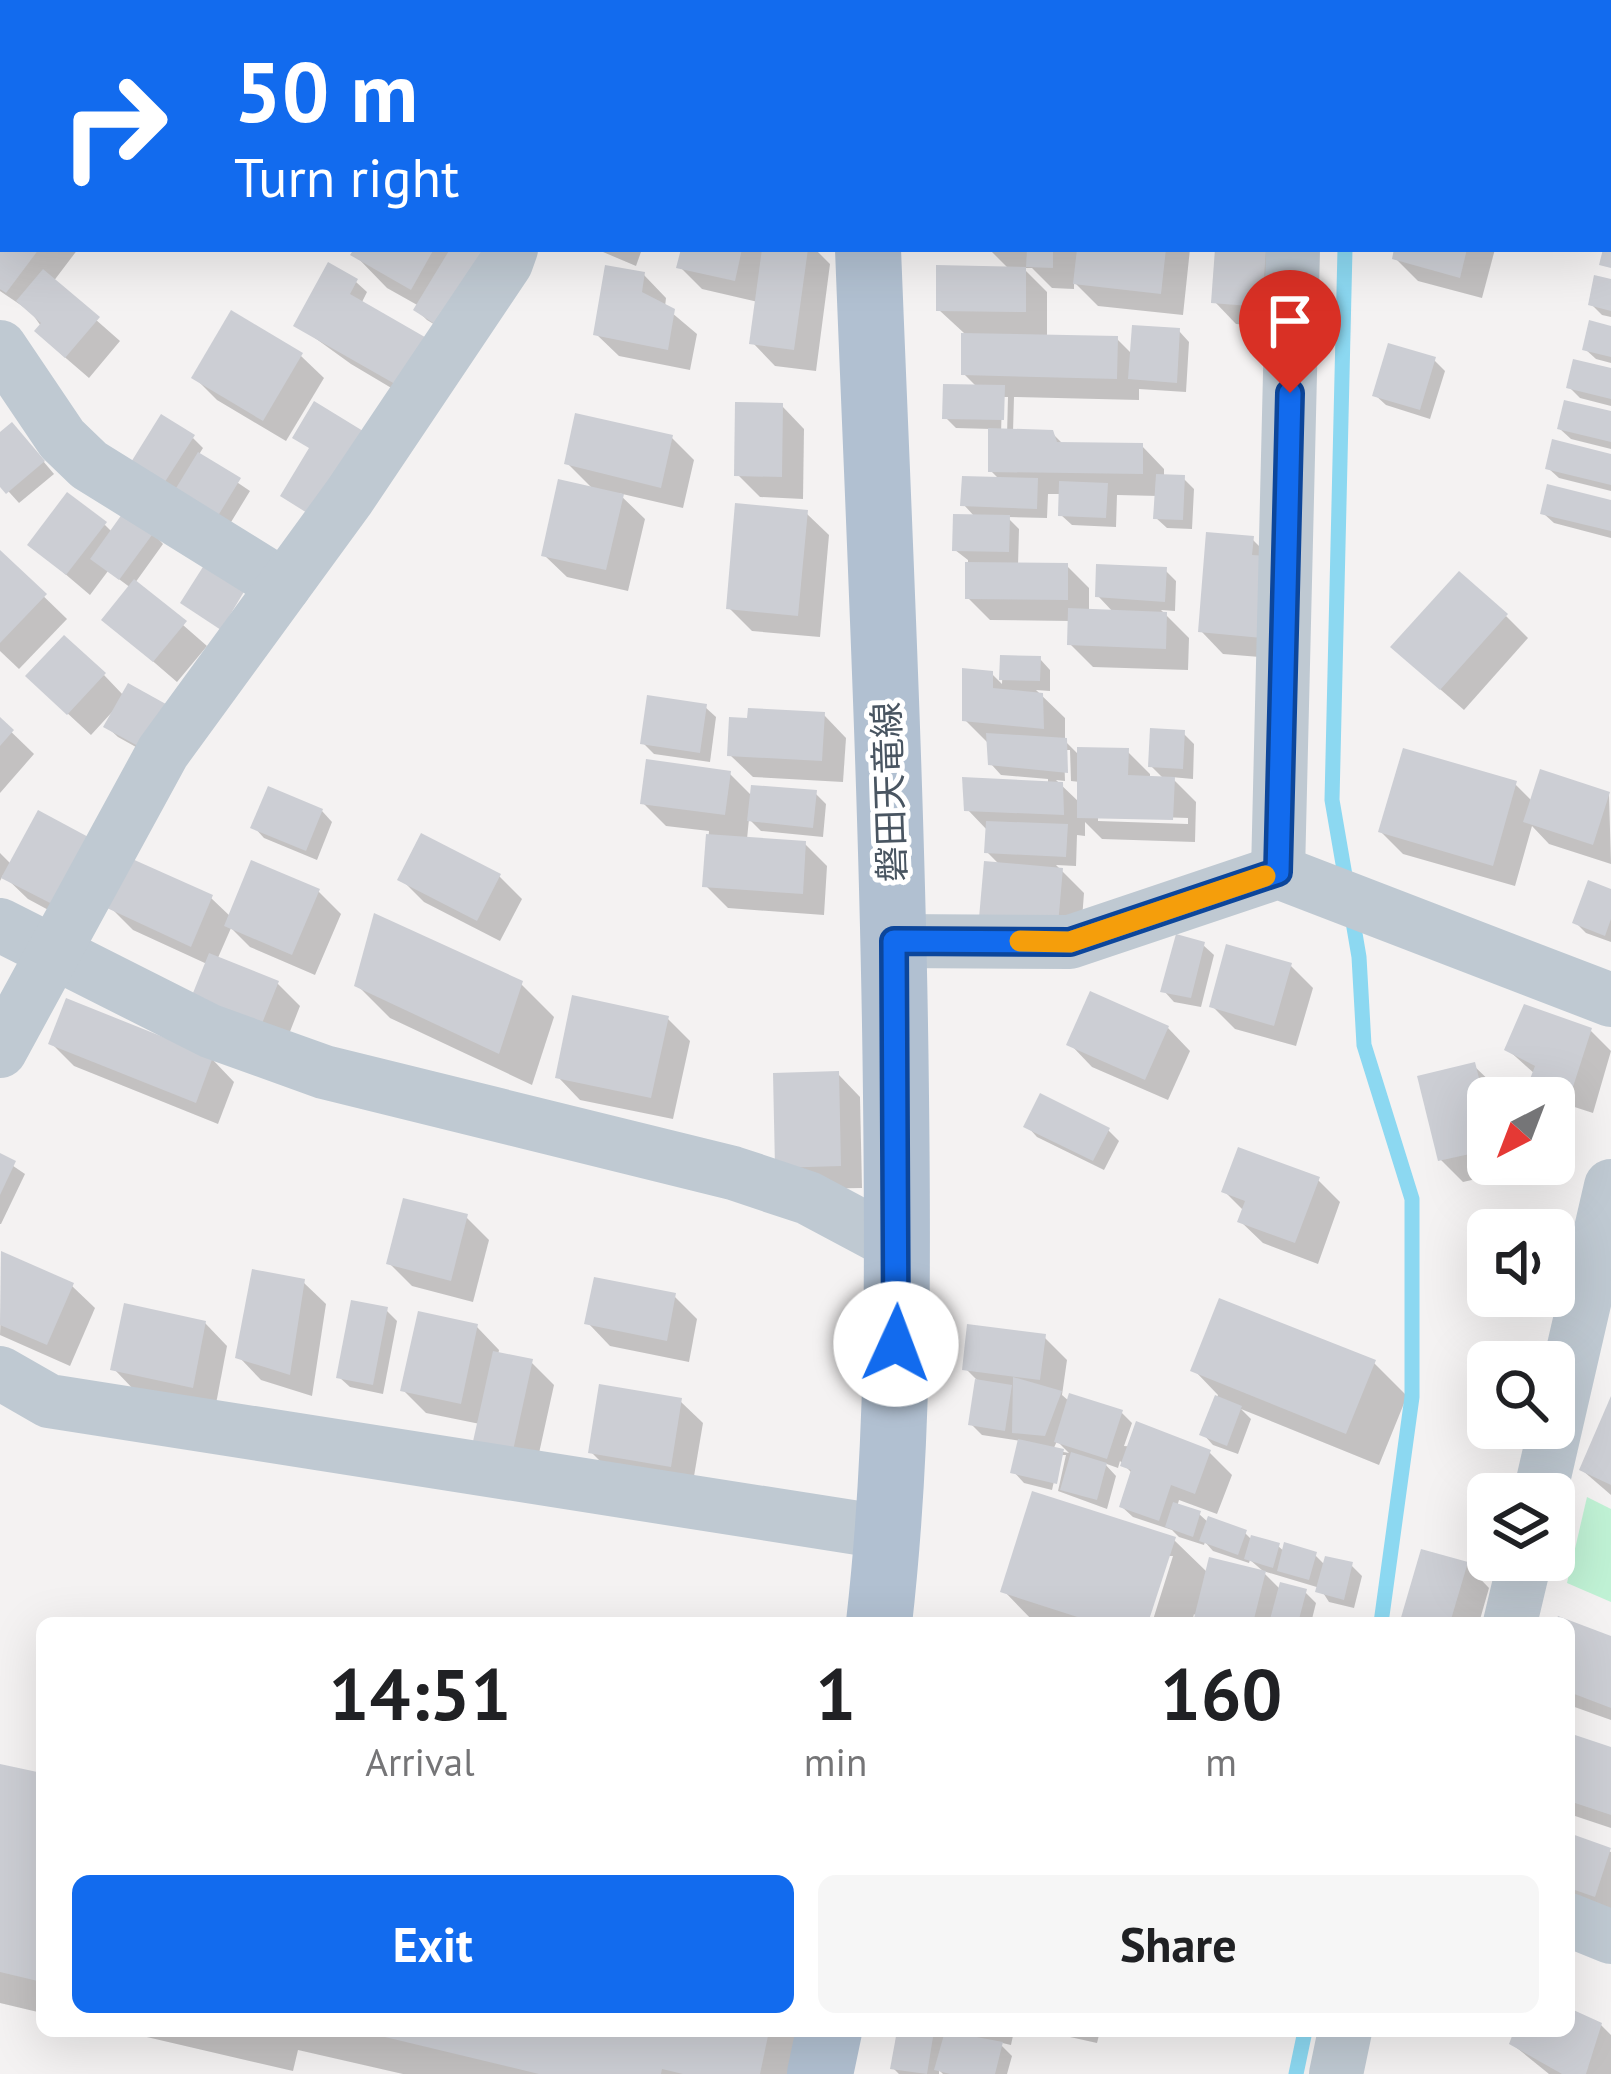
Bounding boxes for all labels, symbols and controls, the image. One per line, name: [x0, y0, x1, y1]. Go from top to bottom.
text: 50 m: [234, 36, 418, 145]
icon: right: [36, 48, 192, 204]
text: Turn right: [234, 142, 459, 212]
pin: [1239, 270, 1341, 393]
icon: arrive: [1257, 288, 1323, 354]
street label: 磐田天竜線: [862, 701, 915, 883]
north arrow: [1467, 1077, 1575, 1185]
map controls: [1467, 1077, 1575, 1581]
button: sound: [1467, 1209, 1575, 1317]
position arrow: [833, 1281, 959, 1407]
button: search: [1467, 1341, 1575, 1449]
button: layers: [1467, 1473, 1575, 1581]
text: 14:51: [329, 1647, 511, 1740]
text: 1: [815, 1647, 856, 1740]
text: 160: [1160, 1647, 1282, 1740]
text: Arrival: [365, 1736, 475, 1787]
text: min: [804, 1736, 867, 1787]
text: m: [1205, 1736, 1237, 1787]
button: Exit: [72, 1875, 794, 2013]
button: Share: [818, 1875, 1539, 2013]

